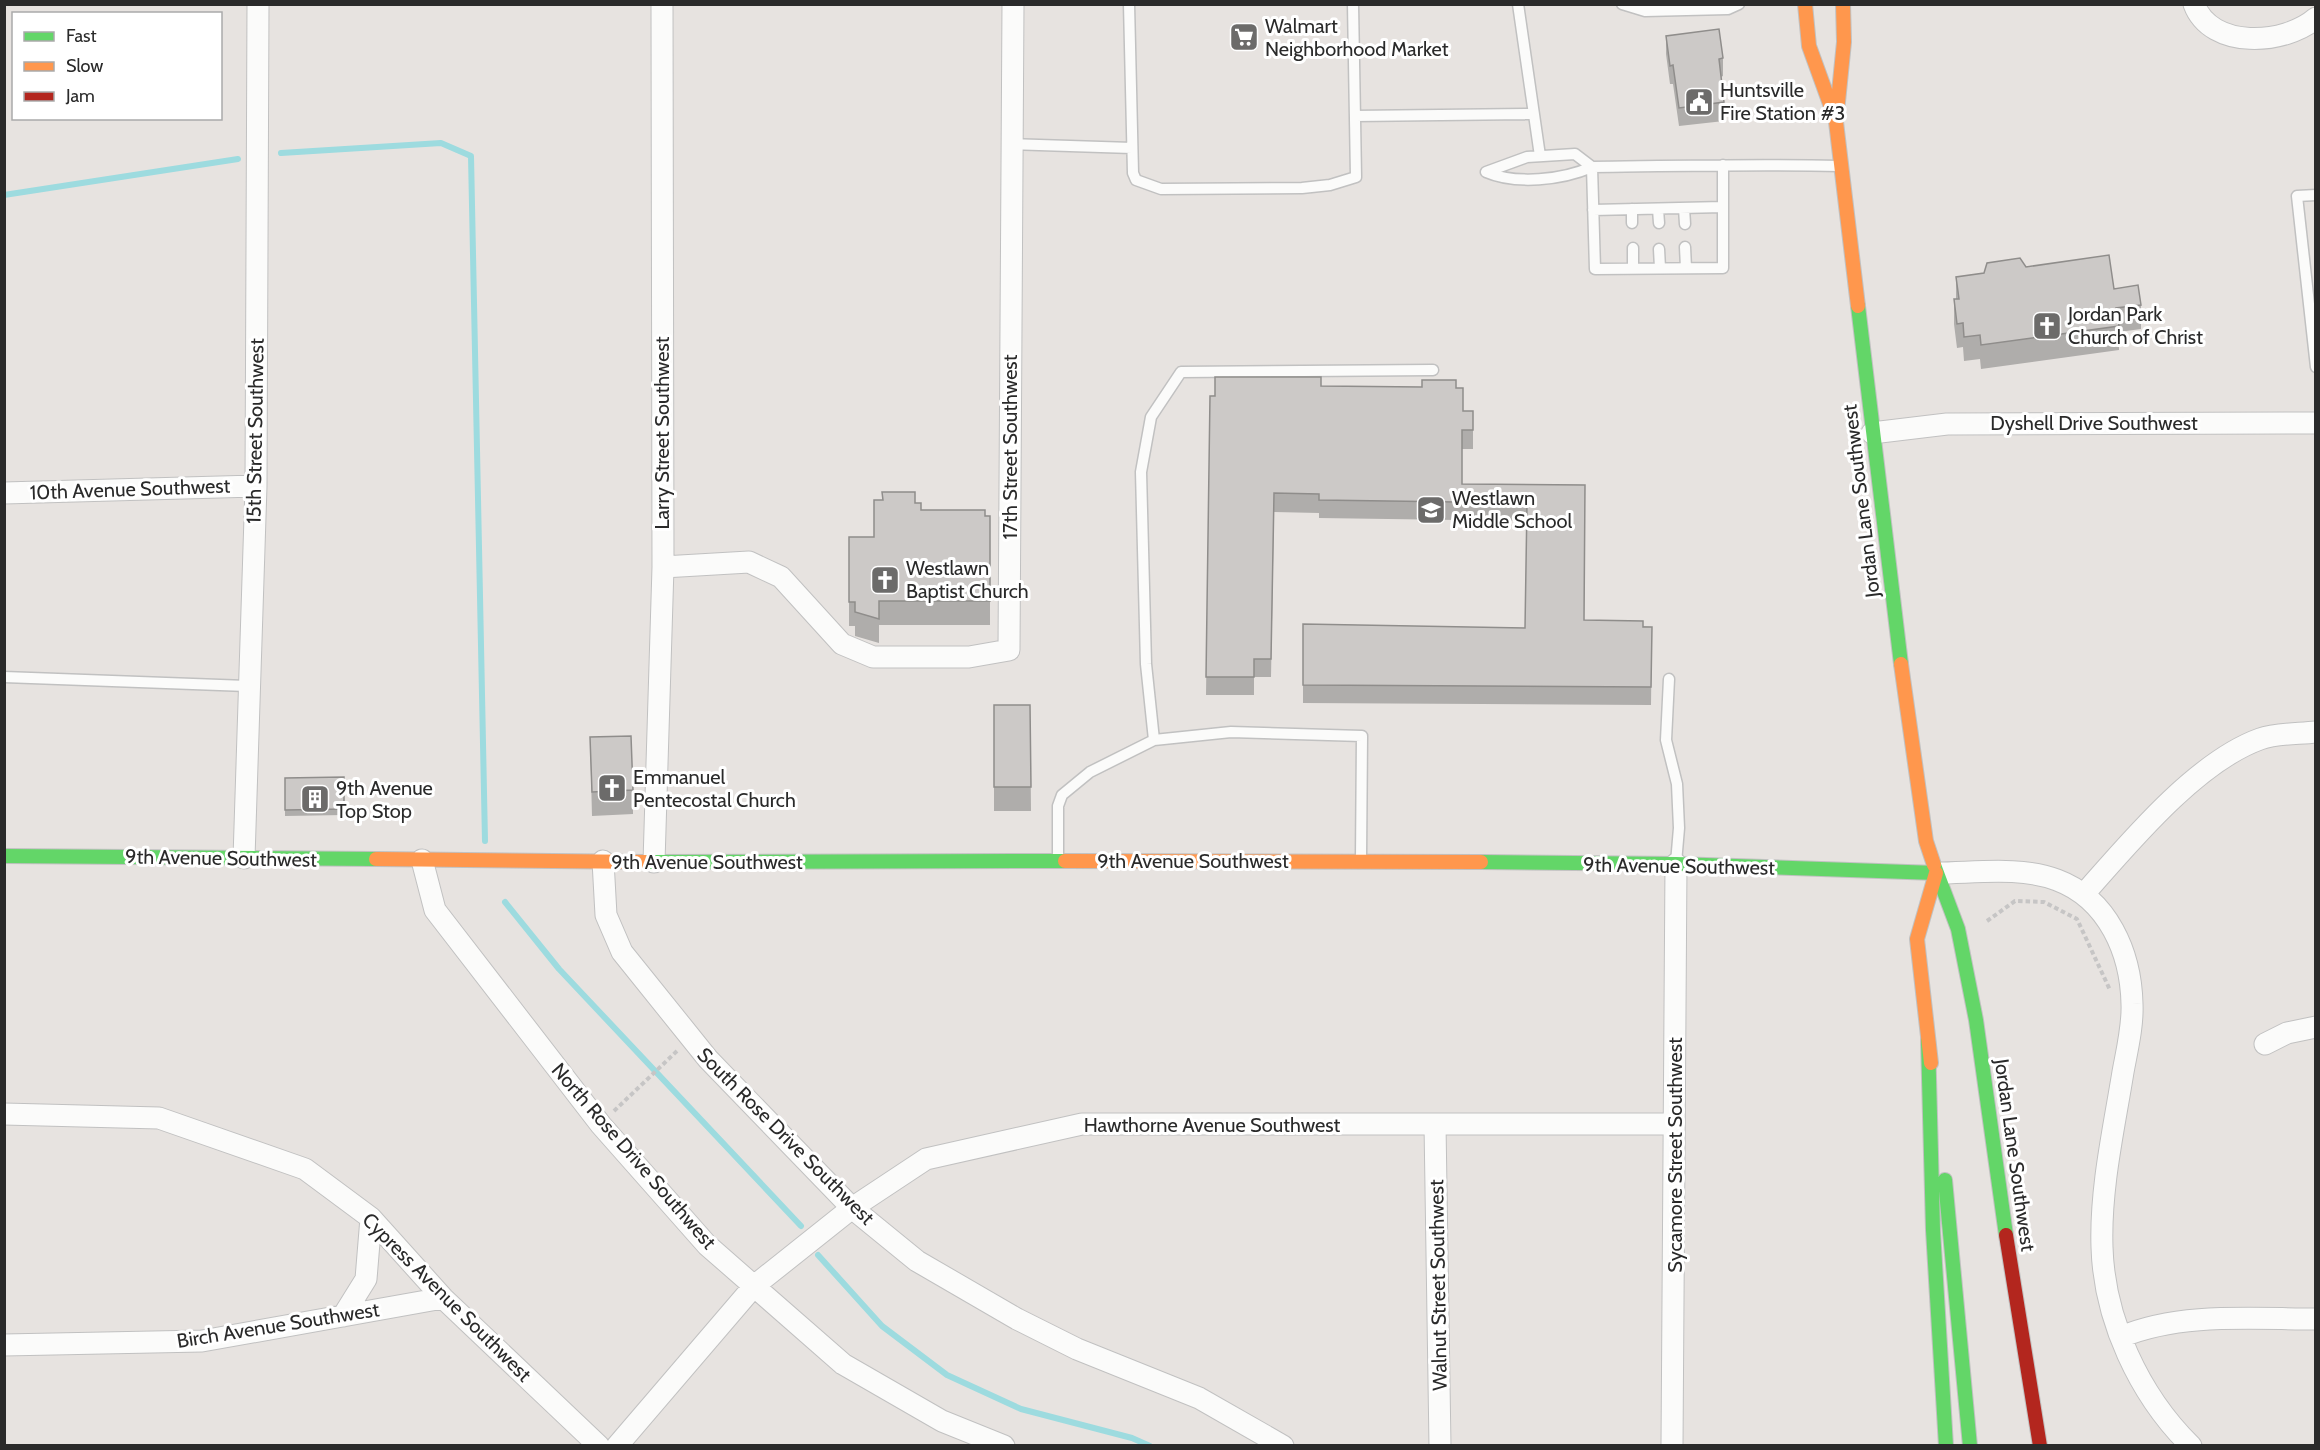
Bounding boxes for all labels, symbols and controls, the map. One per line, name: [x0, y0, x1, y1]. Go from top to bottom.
legend: [12, 12, 222, 120]
place label: Walmart Neighborhood Market: [1265, 14, 1449, 61]
supermarket icon: Walmart Neighborhood Market: [1228, 21, 1260, 53]
text: Fast: [66, 25, 97, 47]
text: Slow: [66, 55, 103, 77]
place label: Huntsville Fire Station #3: [1720, 78, 1845, 125]
text: Jam: [65, 85, 95, 107]
public building icon: Huntsville Fire Station #3: [1683, 86, 1715, 118]
place label: Jordan Park Church of Christ: [2067, 302, 2203, 349]
church icon: Jordan Park Church of Christ: [2031, 310, 2063, 342]
street label: Larry Street Southwest: [650, 336, 674, 530]
street label: 15th Street Southwest: [241, 338, 269, 524]
street label: 17th Street Southwest: [998, 354, 1022, 539]
street label: Jordan Lane Southwest: [1837, 403, 1885, 600]
street label: Dyshell Drive Southwest: [1990, 411, 2198, 435]
street label: 10th Avenue Southwest: [29, 473, 231, 504]
place label: Westlawn Middle School: [1452, 486, 1572, 533]
school or university icon: Westlawn Middle School: [1415, 494, 1447, 526]
place label: Westlawn Baptist Church: [906, 556, 1029, 603]
church icon: Westlawn Baptist Church: [869, 564, 901, 596]
place label: Emmanuel Pentecostal Church: [633, 765, 796, 812]
church icon: Emmanuel Pentecostal Church: [596, 772, 628, 804]
place label: 9th Avenue Top Stop: [336, 776, 433, 823]
building icon: 9th Avenue Top Stop: [299, 783, 331, 815]
street label: 9th Avenue Southwest: [125, 844, 317, 872]
street label: 9th Avenue Southwest: [1097, 849, 1289, 873]
street label: 9th Avenue Southwest: [611, 850, 803, 874]
street label: 9th Avenue Southwest: [1583, 852, 1775, 880]
street label: Sycamore Street Southwest: [1663, 1037, 1687, 1273]
street label: South Rose Drive Southwest: [692, 1042, 880, 1230]
street label: Jordan Lane Southwest: [1989, 1056, 2040, 1253]
street label: North Rose Drive Southwest: [547, 1058, 721, 1254]
street label: Hawthorne Avenue Southwest: [1084, 1113, 1341, 1137]
street label: Walnut Street Southwest: [1424, 1179, 1452, 1391]
street label: Cypress Avenue Southwest: [358, 1208, 537, 1387]
street label: Birch Avenue Southwest: [175, 1297, 381, 1353]

